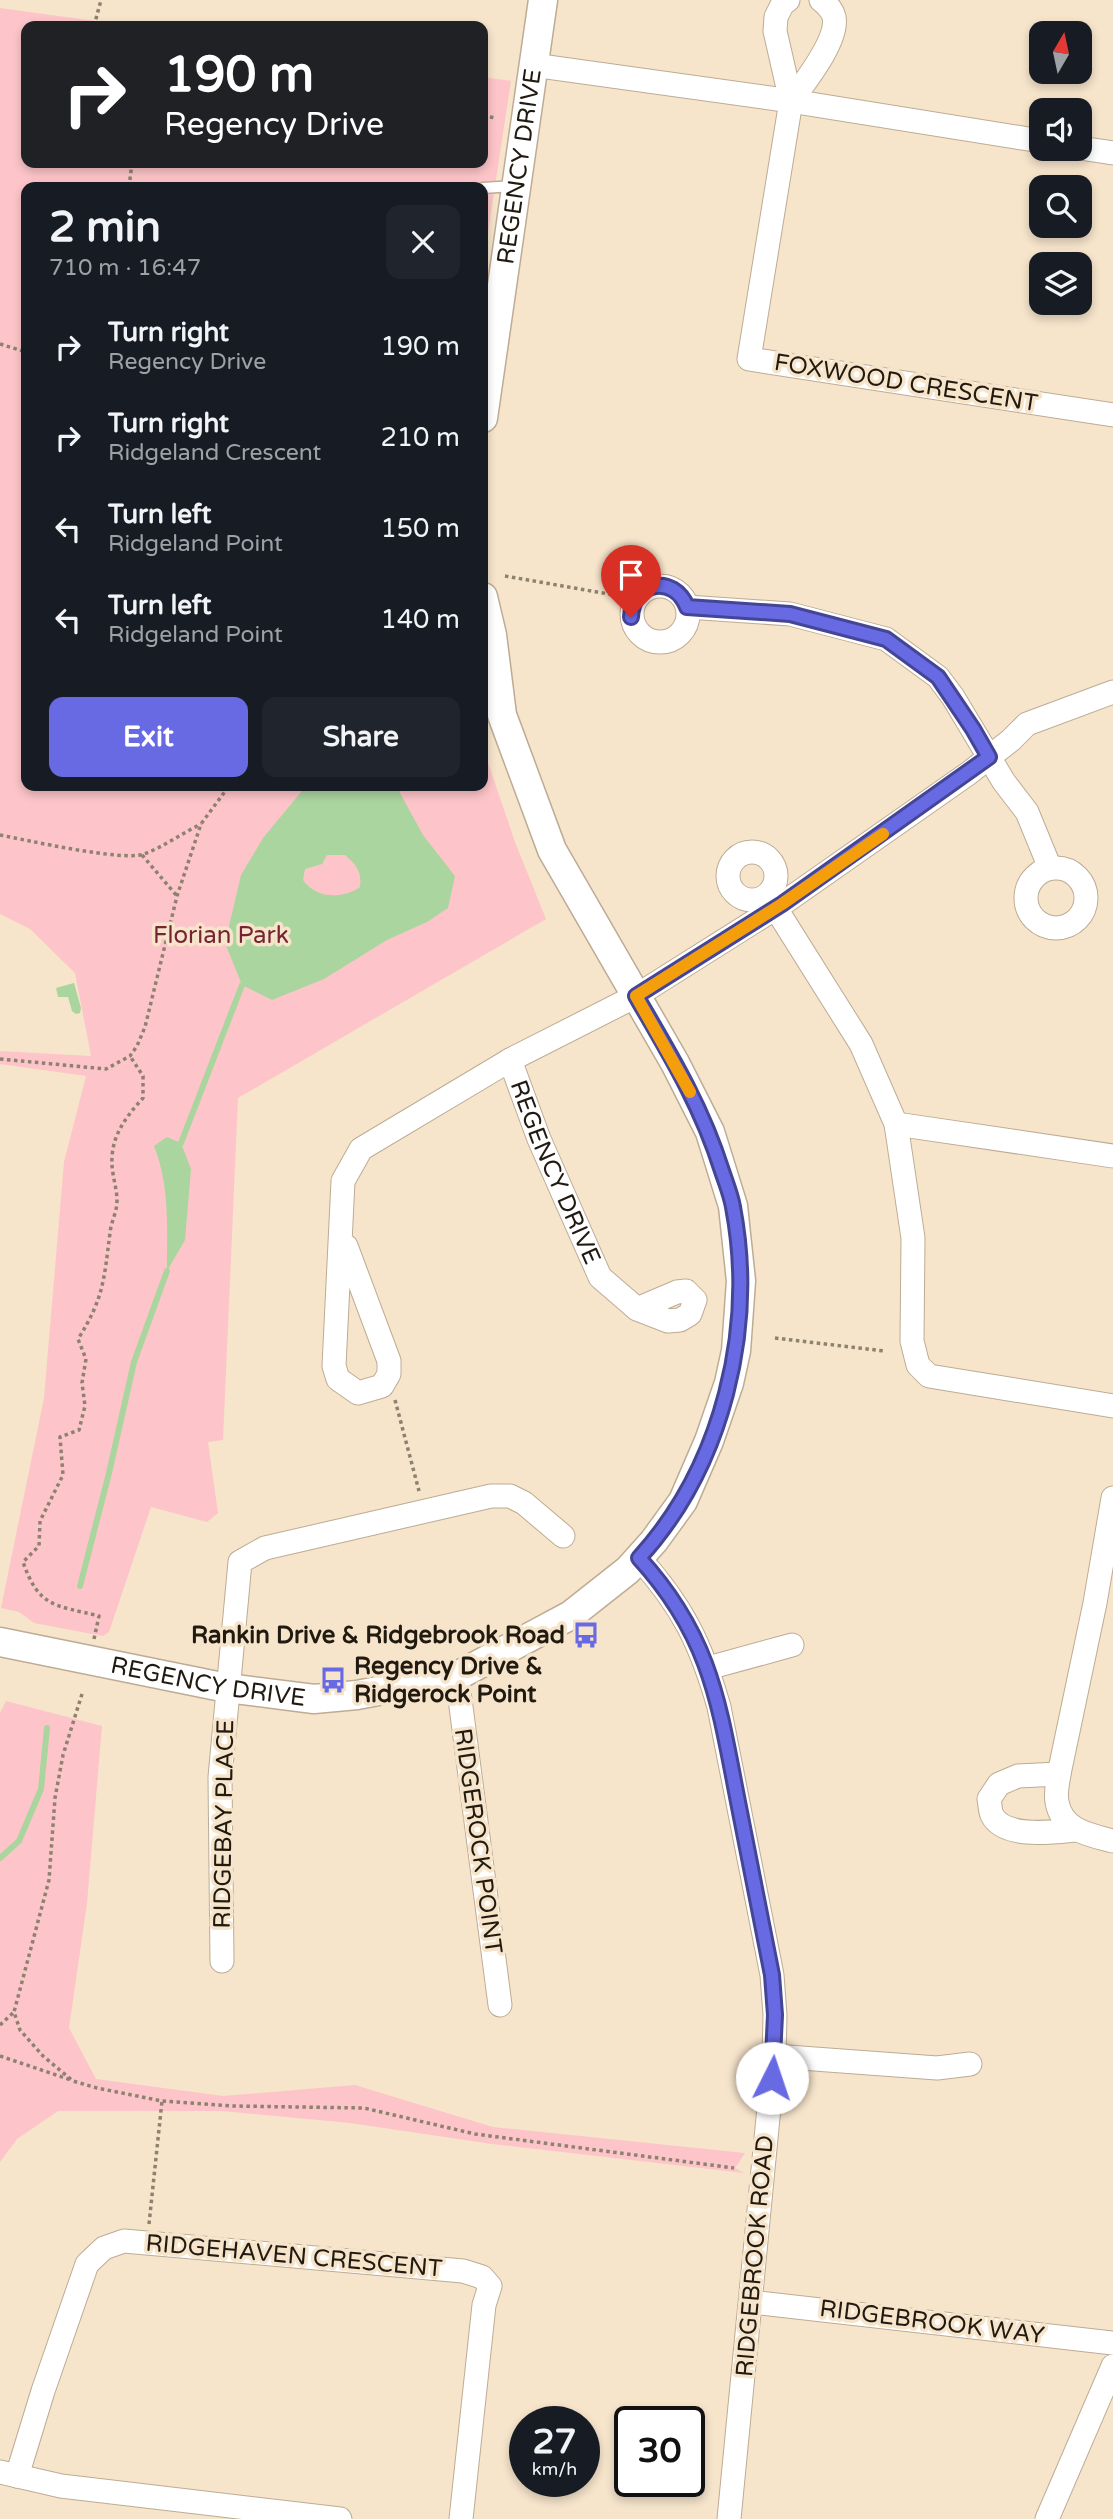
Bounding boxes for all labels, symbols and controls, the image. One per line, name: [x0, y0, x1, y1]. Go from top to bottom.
north arrow: [1029, 21, 1092, 84]
map controls: [1029, 21, 1092, 315]
text: 190 m: [164, 46, 314, 105]
icon: right: [49, 49, 140, 140]
street label: REGENCY DRIVE: [491, 67, 547, 266]
button: sound: [1029, 98, 1092, 161]
text: Regency Drive: [164, 106, 384, 144]
button: search: [1029, 175, 1092, 238]
text: 2 min: [49, 202, 161, 253]
button: close: [386, 205, 460, 279]
button: layers: [1029, 252, 1092, 315]
text: 710 m · 16:47: [49, 254, 201, 282]
text: Turn right: [108, 317, 229, 348]
icon: right: [49, 328, 87, 366]
text: 190 m: [380, 331, 460, 362]
text: Regency Drive: [108, 348, 266, 376]
street label: FOXWOOD CRESCENT: [772, 348, 1040, 418]
text: Turn right: [108, 408, 229, 439]
icon: right: [49, 419, 87, 457]
text: 210 m: [380, 422, 460, 453]
text: Ridgeland Crescent: [108, 439, 321, 467]
text: Turn left: [108, 499, 211, 530]
icon: left: [49, 510, 87, 548]
text: 150 m: [380, 513, 460, 544]
text: Ridgeland Point: [108, 530, 283, 558]
pin: [601, 545, 661, 617]
icon: arrive: [612, 556, 650, 594]
text: Turn left: [108, 590, 211, 621]
icon: left: [49, 601, 87, 639]
text: 140 m: [380, 604, 460, 635]
text: Ridgeland Point: [108, 621, 283, 649]
button: Exit: [49, 697, 248, 777]
button: Share: [262, 697, 460, 777]
park label: Florian Park: [153, 921, 289, 950]
street label: REGENCY DRIVE: [504, 1076, 607, 1269]
bus stop icon: Rankin Drive & Ridgebrook Road: [571, 1620, 601, 1650]
place label: Rankin Drive & Ridgebrook Road: [191, 1621, 565, 1650]
street label: REGENCY DRIVE: [108, 1650, 307, 1712]
place label: Regency Drive & Ridgerock Point: [354, 1652, 543, 1709]
bus stop icon: Regency Drive & Ridgerock Point: [318, 1665, 348, 1695]
street label: RIDGEBAY PLACE: [208, 1719, 240, 1929]
street label: RIDGEROCK POINT: [448, 1726, 508, 1956]
position arrow: [735, 2041, 809, 2115]
street label: RIDGEBROOK ROAD: [730, 2134, 780, 2378]
street label: RIDGEHAVEN CRESCENT: [144, 2229, 444, 2283]
street label: RIDGEBROOK WAY: [818, 2294, 1046, 2350]
speed limit sign: 30: [614, 2406, 705, 2497]
text: 27: [533, 2421, 576, 2463]
text: km/h: [532, 2458, 577, 2480]

